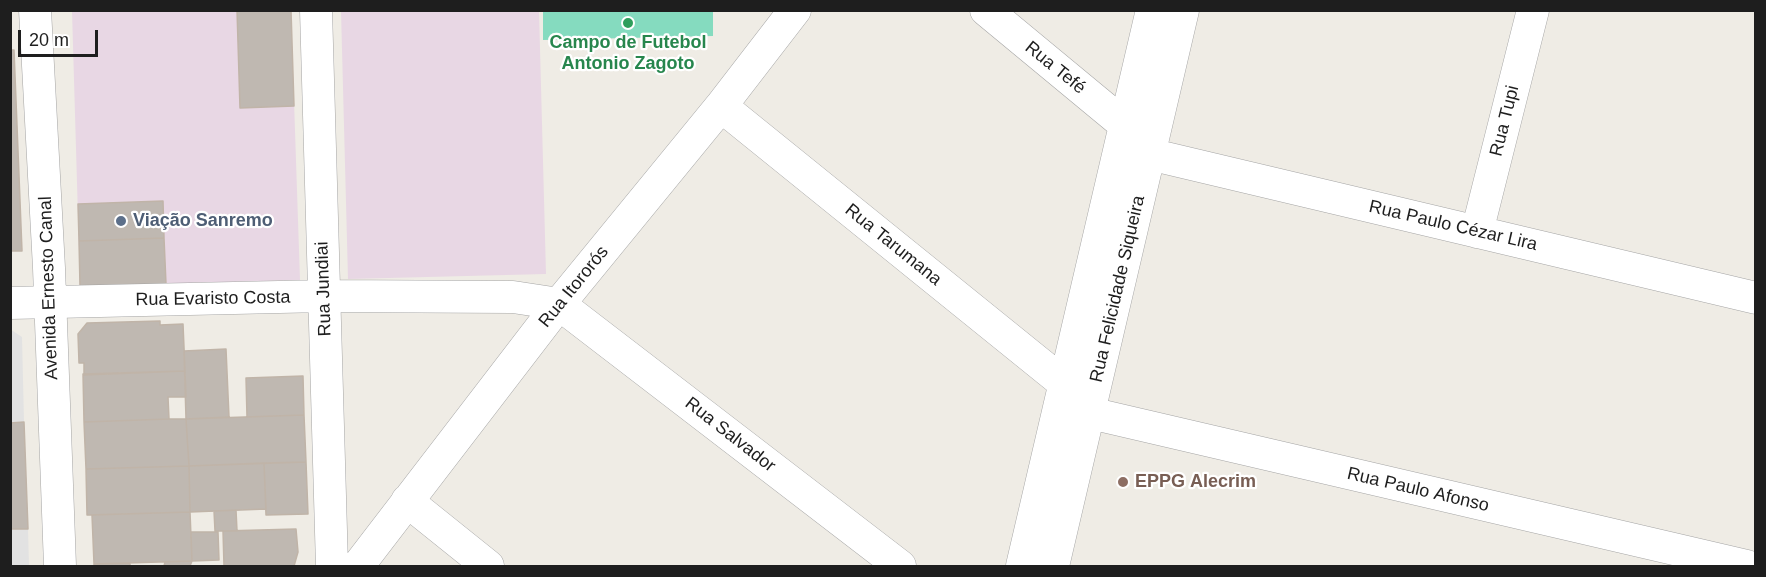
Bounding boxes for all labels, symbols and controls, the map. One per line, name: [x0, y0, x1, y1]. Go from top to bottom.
marker: Campo de Futebol Antonio Zagoto: [621, 16, 635, 30]
scale bar: [21, 18, 100, 56]
text: 20 m: [29, 30, 69, 50]
place label: Campo de Futebol Antonio Zagoto: [550, 32, 706, 74]
street label: Rua Tefé: [1020, 37, 1090, 99]
street label: Rua Tupi: [1486, 83, 1524, 159]
street label: Rua Felicidade Siqueira: [1086, 193, 1150, 385]
street label: Avenida Ernesto Canal: [35, 196, 63, 380]
street label: Rua Paulo Cézar Lira: [1367, 196, 1539, 256]
street label: Rua Tarumana: [840, 199, 946, 291]
place label: Viação Sanremo: [133, 210, 273, 232]
marker: Viação Sanremo: [114, 214, 128, 228]
street label: Rua Jundiai: [312, 241, 336, 337]
street label: Rua Itororós: [534, 242, 614, 332]
street label: Rua Evaristo Costa: [135, 287, 291, 311]
street label: Rua Salvador: [680, 393, 780, 477]
street label: Rua Paulo Afonso: [1345, 463, 1491, 517]
place label: EPPG Alecrim: [1135, 471, 1256, 493]
marker: EPPG Alecrim: [1116, 475, 1130, 489]

